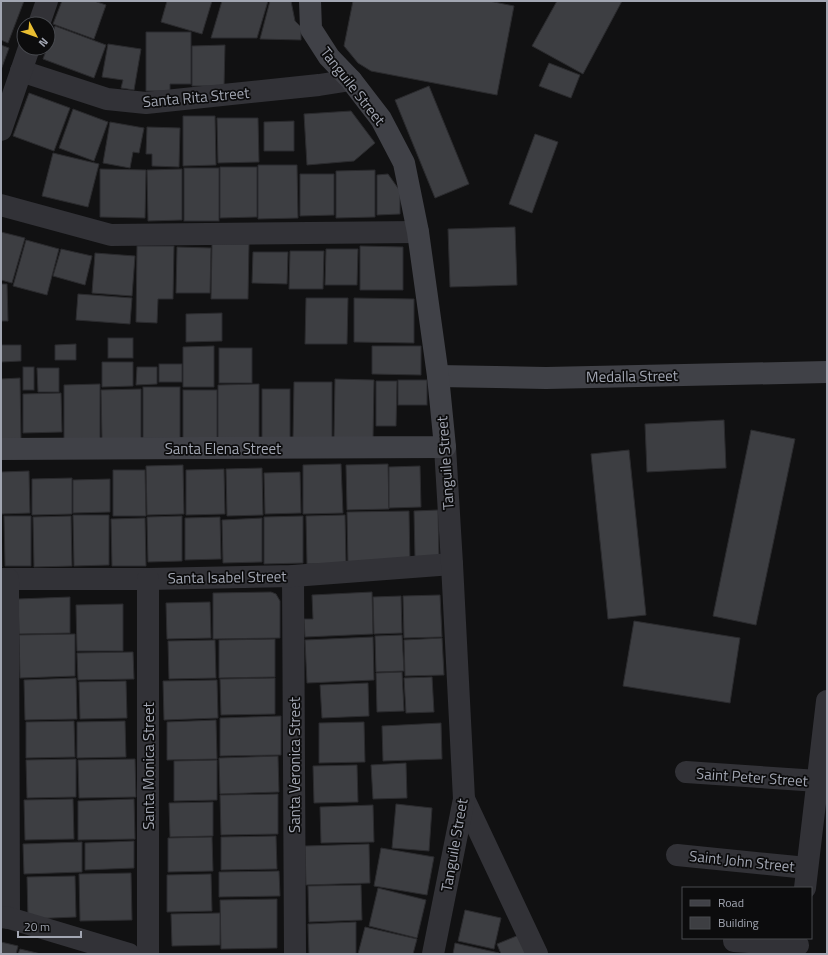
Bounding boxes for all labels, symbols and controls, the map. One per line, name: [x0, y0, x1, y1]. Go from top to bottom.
north arrow: [16, 16, 56, 56]
text: N: [35, 34, 52, 51]
street label: Tanguile Street: [315, 42, 391, 131]
street label: Santa Rita Street: [142, 81, 251, 113]
street label: Medalla Street: [586, 364, 679, 388]
street label: Tanguile Street: [430, 415, 460, 511]
street label: Santa Elena Street: [165, 437, 282, 460]
street label: Santa Isabel Street: [167, 564, 287, 590]
street label: Santa Veronica Street: [283, 696, 306, 833]
street label: Santa Monica Street: [137, 701, 160, 830]
street label: Saint Peter Street: [695, 762, 809, 792]
street label: Tanguile Street: [435, 796, 474, 893]
street label: Saint John Street: [688, 844, 797, 878]
legend: [682, 887, 812, 939]
text: Road: [718, 893, 744, 912]
scale bar: [18, 913, 81, 939]
text: Building: [718, 913, 759, 932]
text: 20 m: [24, 917, 50, 936]

